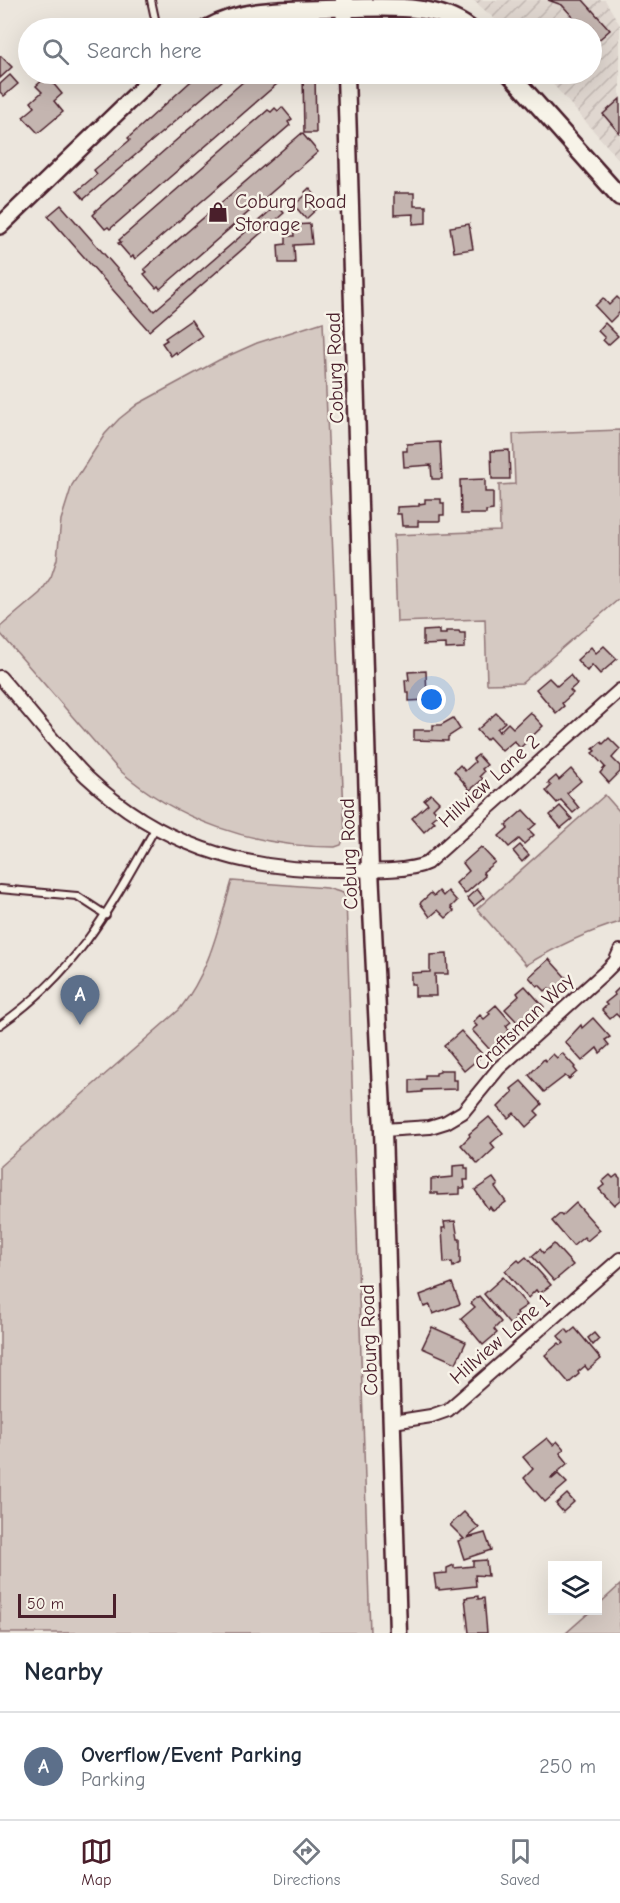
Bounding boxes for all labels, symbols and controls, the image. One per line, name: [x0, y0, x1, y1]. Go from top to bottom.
search box: [18, 18, 602, 84]
icon: search: [39, 35, 72, 68]
text: Search here: [87, 38, 202, 64]
place label: Coburg Road Storage: [235, 190, 347, 236]
shop icon: Coburg Road Storage: [206, 200, 230, 224]
street label: Coburg Road: [322, 312, 348, 424]
your location: [417, 685, 446, 714]
street label: Hillview Lane 2: [434, 730, 544, 832]
street label: Coburg Road: [336, 798, 362, 910]
street label: Craftsman Way: [469, 969, 579, 1075]
pin: A: [60, 976, 100, 1025]
street label: Coburg Road: [356, 1284, 382, 1396]
street label: Hillview Lane 1: [445, 1289, 555, 1389]
map controls: [548, 1561, 602, 1615]
button: layers: [548, 1561, 602, 1615]
scale bar: [18, 1591, 116, 1618]
text: 50 m: [27, 1595, 64, 1613]
text: Nearby: [24, 1657, 103, 1687]
text: Overflow/Event Parking: [81, 1742, 303, 1768]
text: A: [38, 1755, 49, 1778]
text: 250 m: [539, 1755, 596, 1778]
text: Parking: [81, 1768, 146, 1791]
tab: Map: [80, 1835, 113, 1889]
tab: Directions: [273, 1835, 340, 1889]
tab: Saved: [500, 1835, 540, 1889]

